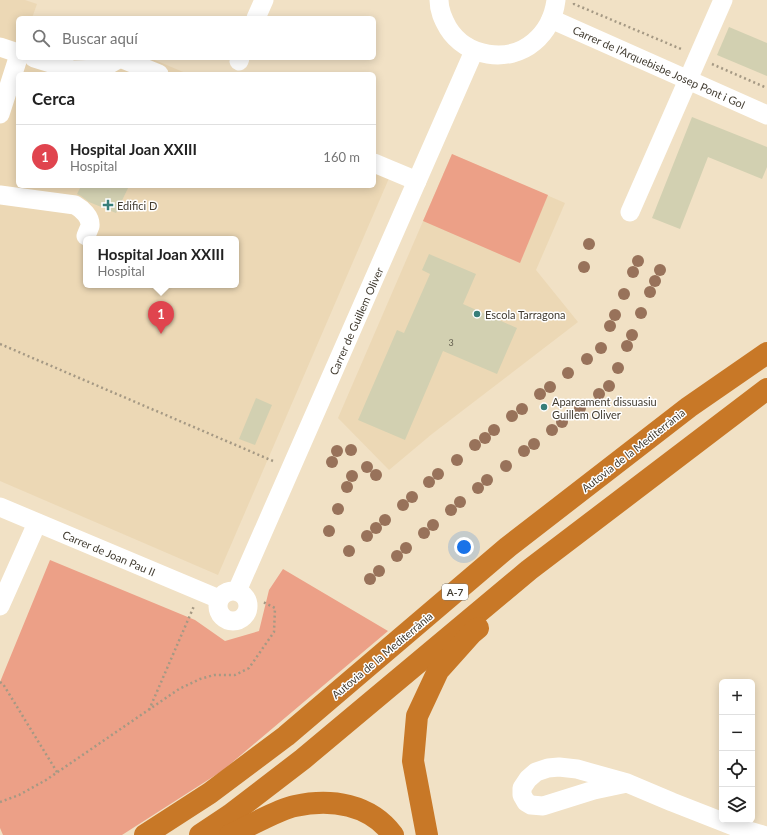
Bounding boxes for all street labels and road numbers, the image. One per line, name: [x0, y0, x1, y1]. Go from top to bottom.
street label: Carrer de l'Arquebisbe Josep Pont i Gol: [571, 23, 747, 111]
street label: Carrer de Guillem Oliver: [326, 265, 386, 377]
street label: Autovia de la Mediterrània: [579, 406, 687, 494]
street label: Carrer de Joan Pau II: [61, 528, 157, 578]
road number: A-7: [442, 584, 468, 600]
street label: Autovia de la Mediterrània: [329, 609, 435, 701]

